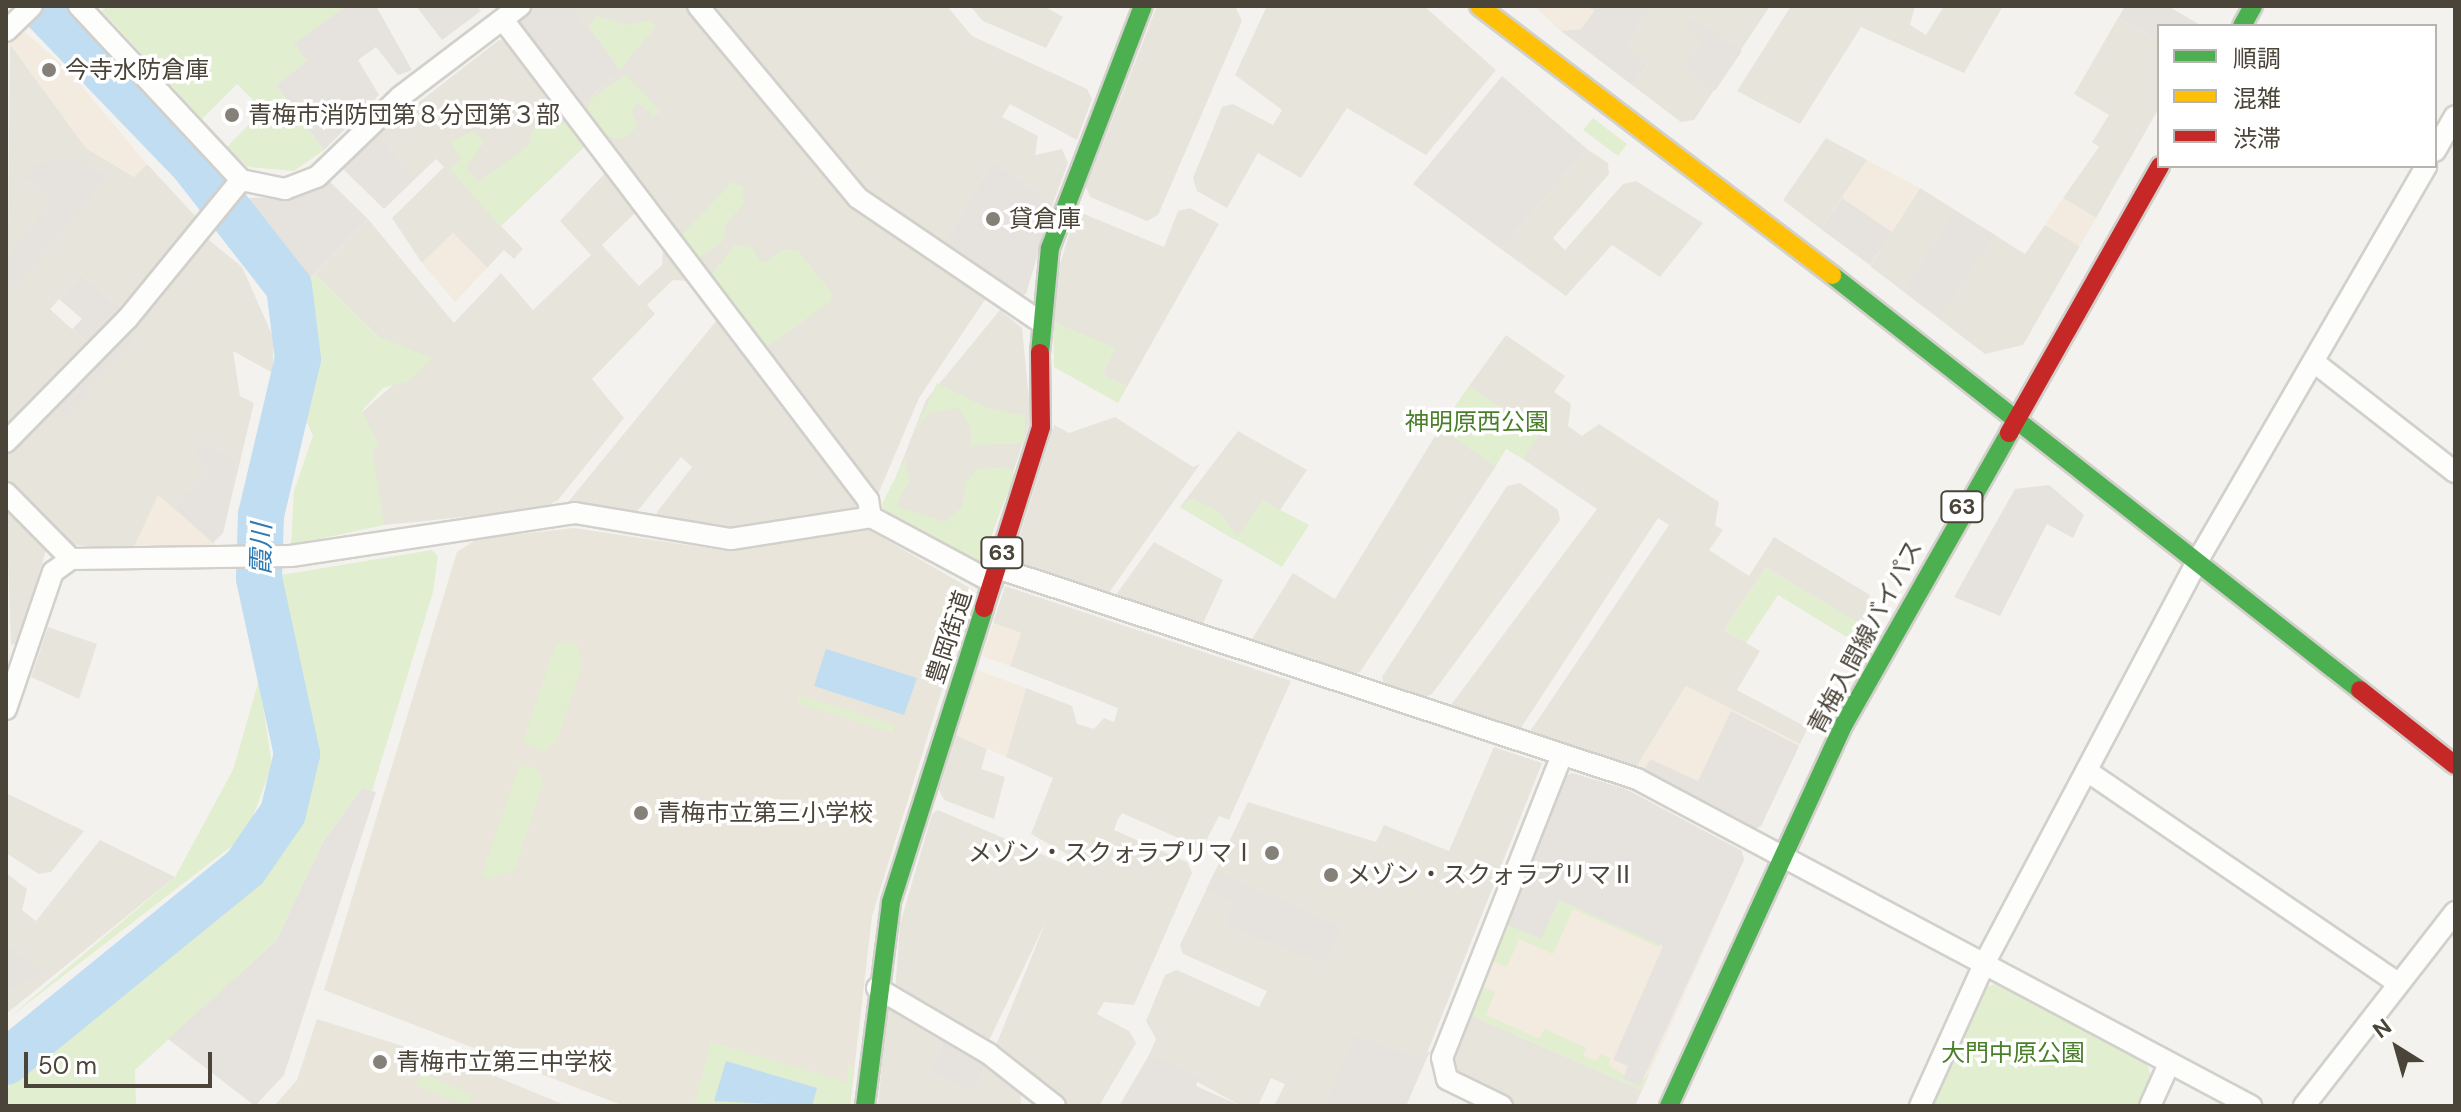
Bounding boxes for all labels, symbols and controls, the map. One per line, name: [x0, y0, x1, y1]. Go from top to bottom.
legend: [2157, 24, 2437, 168]
text: 順調: [2233, 43, 2281, 74]
place label: 今寺水防倉庫: [65, 56, 209, 84]
marker: 今寺水防倉庫: [40, 61, 58, 79]
text: 混雑: [2233, 83, 2281, 114]
place label: 青梅市消防団第８分団第３部: [248, 101, 560, 129]
marker: 青梅市消防団第８分団第３部: [223, 106, 241, 124]
text: 渋滞: [2233, 123, 2281, 154]
place label: 貸倉庫: [1009, 205, 1081, 233]
marker: 貸倉庫: [984, 210, 1002, 228]
park label: 神明原西公園: [1405, 408, 1549, 436]
road number: 63: [1940, 489, 1984, 525]
water label: 霞川: [246, 523, 278, 575]
road number: 63: [980, 535, 1024, 571]
street label: 青梅入間線バイパス: [1802, 535, 1928, 739]
street label: 豊岡街道: [920, 587, 978, 687]
place label: 青梅市立第三小学校: [657, 799, 873, 827]
marker: 青梅市立第三小学校: [632, 804, 650, 822]
place label: メゾン・スクォラプリマⅠ: [968, 839, 1256, 867]
marker: メゾン・スクォラプリマⅠ: [1263, 844, 1281, 862]
place label: メゾン・スクォラプリマⅡ: [1347, 861, 1635, 889]
marker: メゾン・スクォラプリマⅡ: [1322, 866, 1340, 884]
north arrow: [2357, 1008, 2437, 1088]
text: N: [2367, 1012, 2397, 1045]
scale bar: [28, 1036, 216, 1086]
park label: 大門中原公園: [1941, 1039, 2085, 1067]
place label: 青梅市立第三中学校: [396, 1048, 612, 1076]
text: 50 m: [38, 1050, 97, 1081]
marker: 青梅市立第三中学校: [371, 1053, 389, 1071]

